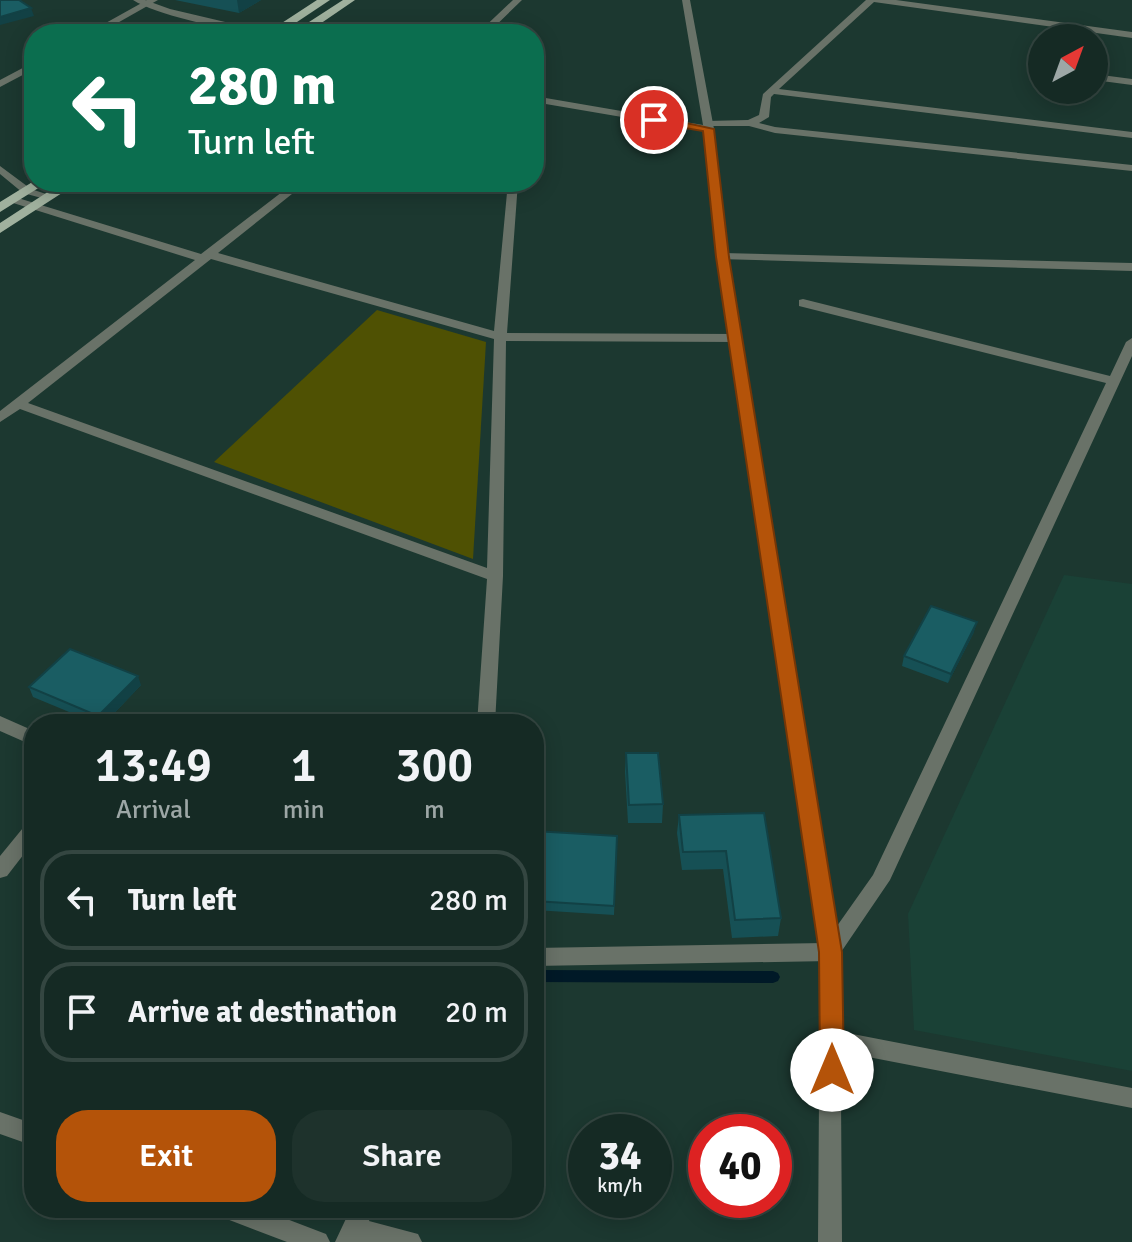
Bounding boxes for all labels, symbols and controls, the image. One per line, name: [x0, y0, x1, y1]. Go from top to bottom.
north arrow: [1028, 24, 1108, 104]
map controls: [1028, 24, 1108, 104]
text: 280 m: [188, 51, 336, 120]
icon: left: [56, 56, 160, 160]
pin: [620, 86, 688, 154]
icon: arrive: [632, 98, 676, 142]
text: Turn left: [188, 120, 315, 165]
text: 13:49: [95, 736, 212, 795]
text: 1: [291, 736, 317, 795]
text: 300: [395, 736, 473, 795]
text: Arrival: [116, 794, 191, 826]
text: min: [283, 794, 325, 826]
text: m: [424, 794, 445, 826]
icon: left: [60, 878, 104, 922]
text: Turn left: [128, 882, 237, 919]
text: 280 m: [429, 882, 508, 919]
icon: arrive: [60, 990, 104, 1034]
text: Arrive at destination: [128, 994, 397, 1031]
text: 20 m: [445, 994, 508, 1031]
position arrow: [790, 1028, 874, 1112]
button: Exit: [56, 1110, 276, 1202]
button: Share: [292, 1110, 512, 1202]
speed limit sign: 40: [688, 1114, 792, 1218]
text: 34: [598, 1131, 642, 1181]
text: km/h: [597, 1173, 643, 1198]

